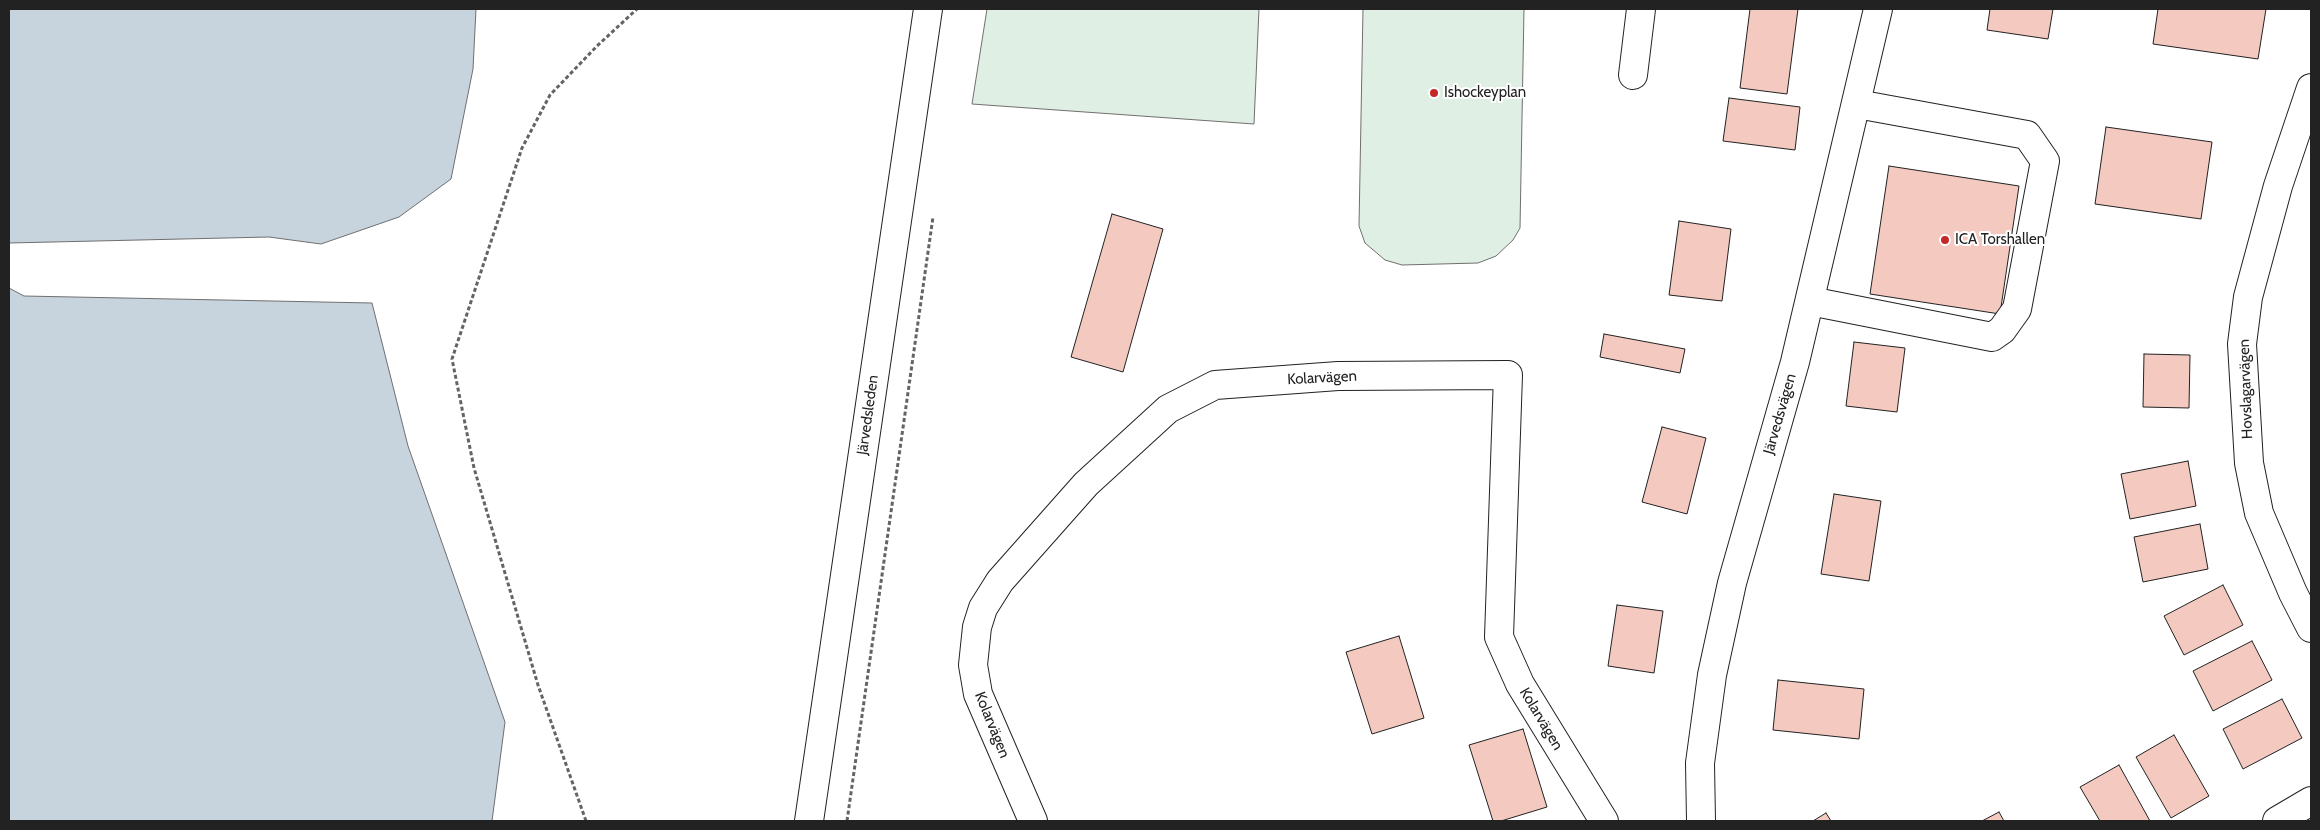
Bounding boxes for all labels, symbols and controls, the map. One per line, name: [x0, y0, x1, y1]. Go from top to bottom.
place label: Ishockeyplan: [1444, 84, 1526, 102]
marker: Ishockeyplan: [1428, 87, 1440, 99]
place label: ICA Torshallen: [1955, 231, 2045, 249]
marker: ICA Torshallen: [1939, 234, 1951, 246]
street label: Hovslagarvägen: [2235, 339, 2257, 439]
street label: Kolarvägen: [1287, 367, 1357, 389]
street label: Järvedsvägen: [1760, 372, 1800, 456]
street label: Järvedsleden: [853, 374, 883, 456]
street label: Kolarvägen: [1515, 684, 1567, 754]
street label: Kolarvägen: [971, 689, 1013, 761]

